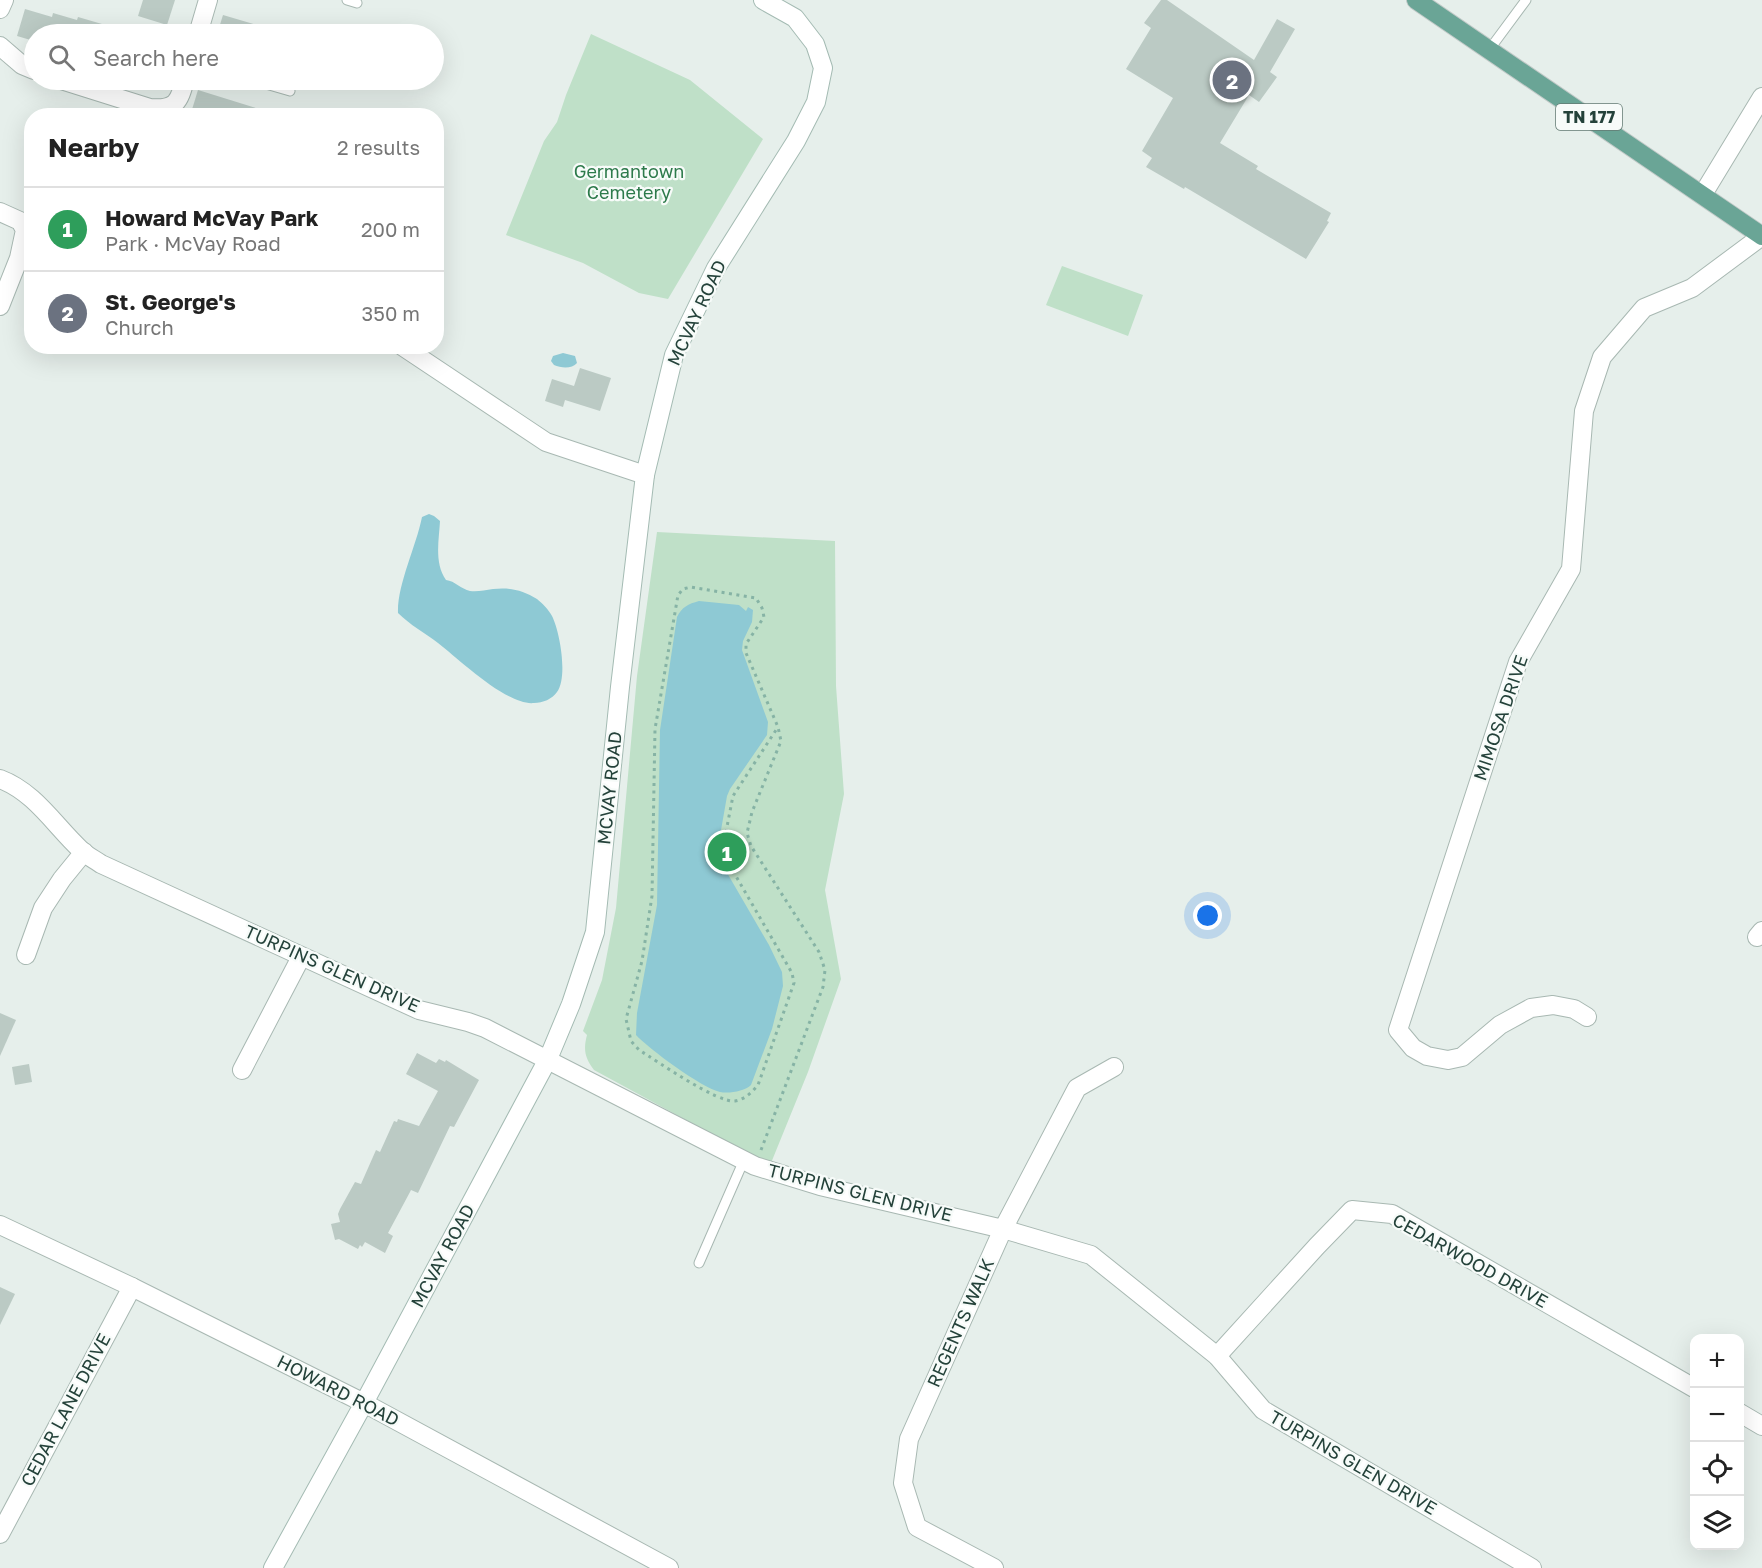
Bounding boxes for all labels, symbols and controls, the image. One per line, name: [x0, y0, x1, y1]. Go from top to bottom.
search box: [24, 24, 444, 90]
icon: search: [45, 41, 78, 74]
text: Search here: [93, 44, 219, 71]
pin: 2: [1212, 58, 1252, 103]
road number: TN 177: [1556, 104, 1622, 130]
text: Nearby: [48, 132, 139, 163]
text: 2 results: [337, 135, 420, 159]
park label: Germantown Cemetery: [574, 160, 684, 203]
text: Howard McVay Park: [105, 204, 319, 231]
text: 1: [62, 217, 73, 241]
text: 200 m: [361, 217, 420, 241]
text: Park · McVay Road: [105, 231, 281, 255]
street label: MCVAY ROAD: [662, 256, 730, 369]
text: St. George's: [105, 288, 236, 315]
text: 2: [61, 301, 74, 325]
text: 350 m: [362, 301, 420, 325]
text: Church: [105, 315, 174, 339]
street label: MIMOSA DRIVE: [1468, 652, 1532, 783]
street label: MCVAY ROAD: [592, 730, 626, 846]
pin: 1: [708, 830, 746, 874]
your location: [1193, 901, 1222, 930]
street label: TURPINS GLEN DRIVE: [241, 920, 423, 1017]
street label: TURPINS GLEN DRIVE: [766, 1158, 955, 1226]
street label: MCVAY ROAD: [406, 1200, 479, 1311]
street label: CEDARWOOD DRIVE: [1389, 1208, 1552, 1312]
street label: REGENTS WALK: [922, 1255, 998, 1390]
street label: CEDAR LANE DRIVE: [16, 1329, 115, 1490]
map controls: [1690, 1334, 1744, 1550]
button: +: [1690, 1334, 1744, 1388]
street label: HOWARD ROAD: [274, 1350, 403, 1430]
button: −: [1690, 1388, 1744, 1442]
street label: TURPINS GLEN DRIVE: [1266, 1405, 1441, 1519]
button: locate: [1690, 1442, 1744, 1496]
button: layers: [1690, 1496, 1744, 1550]

